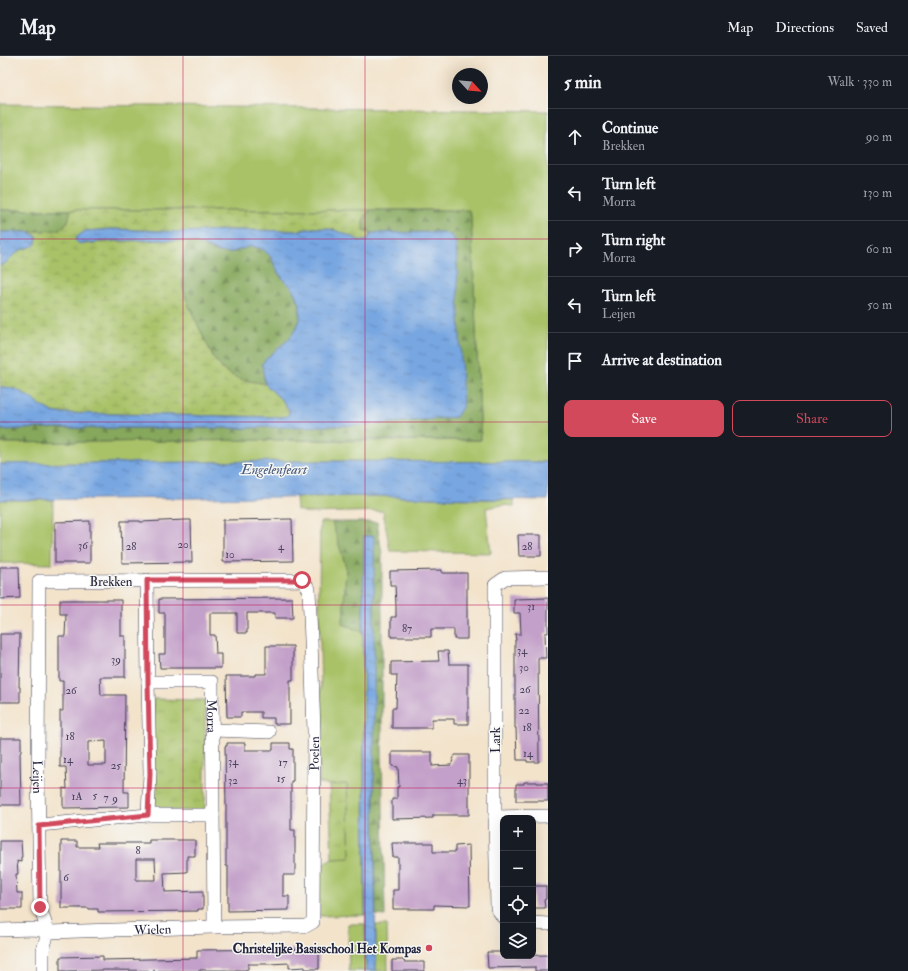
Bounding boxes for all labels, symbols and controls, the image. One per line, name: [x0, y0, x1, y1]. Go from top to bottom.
text: Map: [20, 16, 56, 40]
text: Map: [727, 19, 753, 36]
text: Directions: [775, 19, 834, 36]
text: Saved: [856, 19, 888, 36]
north arrow: [452, 68, 488, 104]
text: 5 min: [564, 72, 602, 93]
text: Walk · 330 m: [828, 74, 892, 90]
text: Continue: [602, 119, 658, 138]
icon: ahead: [564, 126, 586, 148]
text: 90 m: [866, 129, 892, 145]
text: Brekken: [602, 138, 645, 154]
text: Turn left: [602, 175, 656, 194]
icon: left: [564, 182, 586, 204]
text: 130 m: [863, 185, 892, 201]
text: Morra: [602, 194, 636, 210]
text: Turn right: [602, 231, 665, 250]
icon: right: [564, 238, 586, 260]
text: 60 m: [866, 241, 892, 257]
text: Morra: [602, 250, 636, 266]
text: Turn left: [602, 287, 656, 306]
icon: left: [564, 294, 586, 316]
text: 50 m: [867, 297, 892, 313]
text: Leijen: [602, 306, 635, 322]
icon: arrive: [564, 350, 586, 372]
text: Arrive at destination: [602, 351, 722, 370]
button: Save: [564, 400, 724, 437]
button: Share: [732, 400, 892, 437]
water label: Engelenfeart: [240, 461, 308, 478]
house number: 20: [177, 538, 189, 551]
house number: 36: [78, 539, 89, 552]
house number: 28: [126, 540, 136, 553]
house number: 4: [278, 540, 285, 553]
house number: 28: [522, 540, 532, 553]
house number: 10: [225, 548, 235, 561]
route start: [293, 571, 311, 589]
street label: Brekken: [89, 574, 133, 590]
house number: 31: [527, 600, 535, 613]
house number: 87: [402, 622, 412, 635]
house number: 34: [517, 644, 528, 657]
house number: 39: [111, 653, 121, 666]
house number: 30: [519, 661, 529, 674]
house number: 26: [519, 683, 532, 696]
house number: 26: [65, 684, 78, 697]
street label: Morra: [203, 699, 219, 734]
house number: 22: [518, 704, 530, 717]
house number: 18: [522, 721, 532, 734]
street label: Lark: [488, 726, 504, 753]
house number: 18: [65, 730, 75, 743]
street label: Poelen: [307, 736, 323, 771]
house number: 14: [523, 747, 534, 760]
house number: 14: [63, 753, 74, 766]
house number: 34: [228, 755, 239, 768]
house number: 17: [279, 756, 287, 769]
house number: 25: [111, 759, 121, 772]
street label: Leijen: [29, 760, 45, 794]
house number: 15: [277, 772, 286, 785]
house number: 32: [228, 774, 238, 787]
house number: 43: [457, 774, 467, 787]
house number: 5: [93, 789, 98, 802]
house number: 1A: [72, 790, 82, 803]
house number: 7: [103, 791, 109, 804]
house number: 9: [111, 792, 118, 805]
map controls: [500, 815, 536, 959]
button: +: [500, 815, 536, 851]
house number: 8: [135, 844, 141, 857]
button: −: [500, 851, 536, 887]
house number: 6: [63, 871, 70, 884]
button: locate: [500, 887, 536, 923]
route end: [31, 898, 49, 916]
street label: Wielen: [133, 921, 172, 938]
button: layers: [500, 923, 536, 959]
place label: Christelijke Basisschool Het Kompas: [233, 941, 422, 958]
marker: Christelijke Basisschool Het Kompas: [424, 943, 434, 953]

